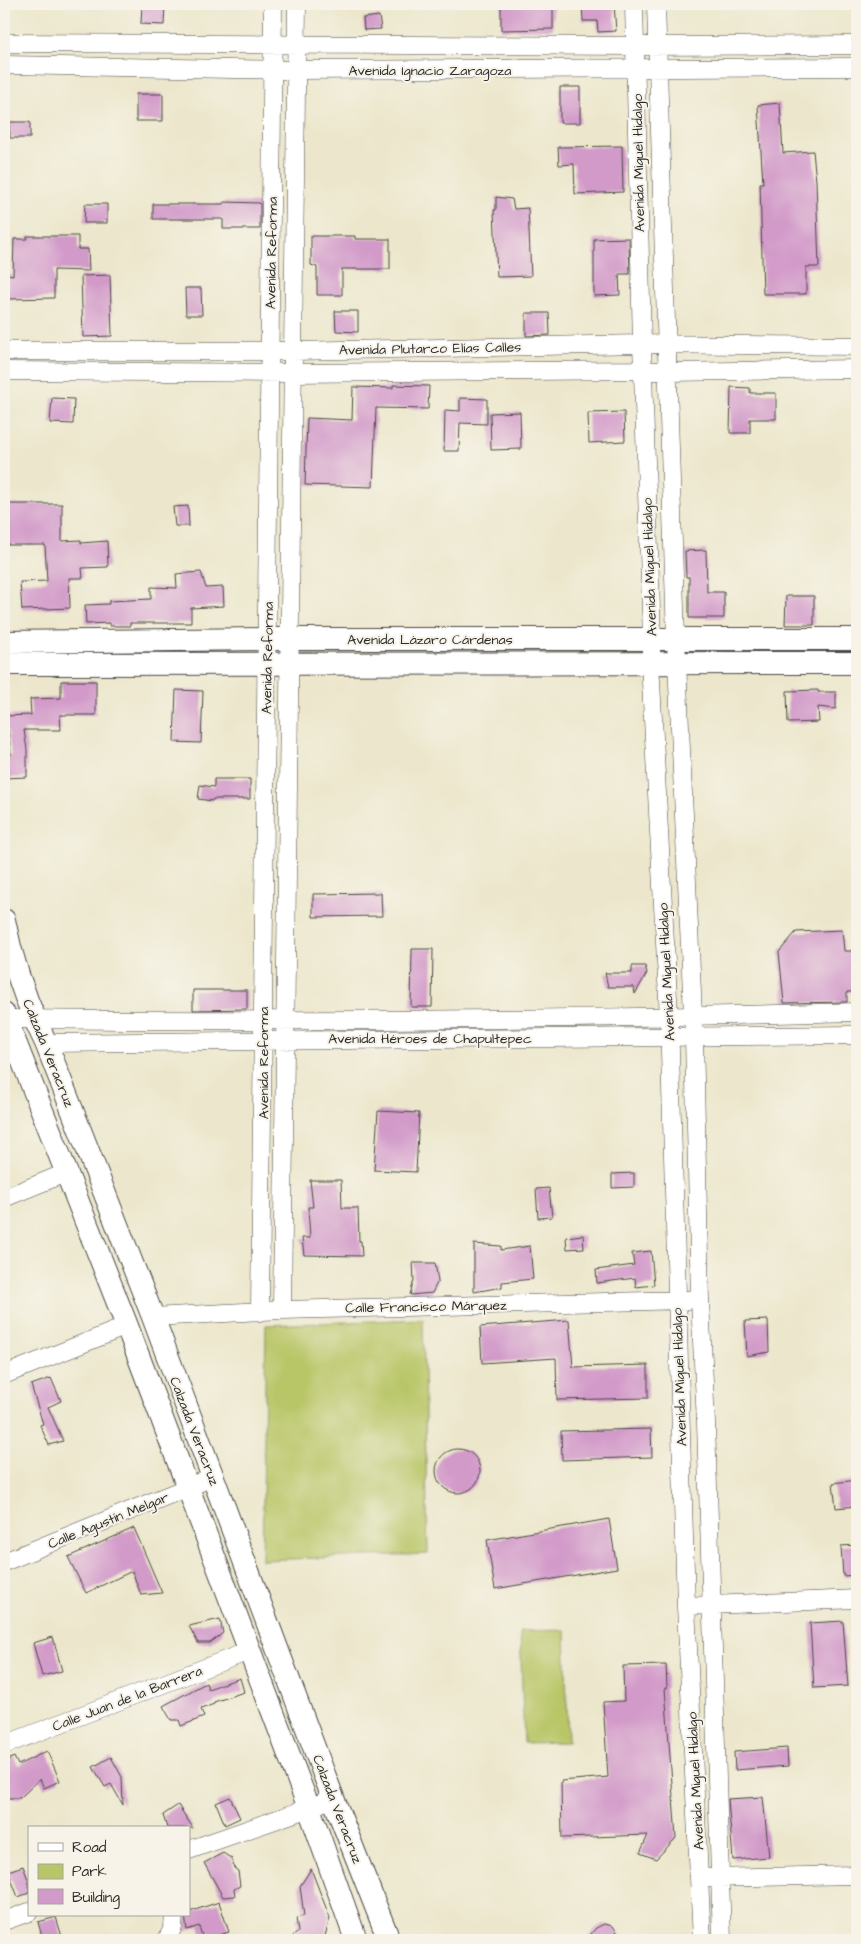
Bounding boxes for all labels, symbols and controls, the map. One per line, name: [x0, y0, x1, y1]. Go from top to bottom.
street label: Avenida Ignacio Zaragoza: [349, 61, 511, 81]
street label: Avenida Miguel Hidalgo: [628, 93, 650, 232]
street label: Avenida Reforma: [261, 197, 283, 309]
street label: Avenida Plutarco Elías Calles: [339, 337, 521, 361]
street label: Avenida Miguel Hidalgo: [638, 497, 662, 636]
street label: Avenida Reforma: [257, 602, 279, 714]
street label: Avenida Lázaro Cárdenas: [347, 630, 513, 650]
street label: Avenida Miguel Hidalgo: [653, 902, 681, 1042]
street label: Calzada Veracruz: [17, 996, 79, 1111]
street label: Avenida Reforma: [254, 1007, 274, 1119]
street label: Avenida Héroes de Chapultepec: [328, 1029, 532, 1049]
street label: Calle Francisco Márquez: [345, 1296, 507, 1318]
street label: Avenida Miguel Hidalgo: [668, 1307, 692, 1446]
street label: Calzada Veracruz: [164, 1374, 224, 1489]
street label: Calle Agustín Melgar: [45, 1487, 172, 1554]
street label: Calle Juan de la Barrera: [50, 1661, 205, 1737]
street label: Avenida Miguel Hidalgo: [682, 1711, 710, 1851]
street label: Calzada Veracruz: [307, 1752, 367, 1867]
legend: [28, 1826, 190, 1916]
text: Road: [72, 1837, 107, 1858]
text: Park: [72, 1861, 107, 1882]
text: Building: [72, 1887, 120, 1909]

